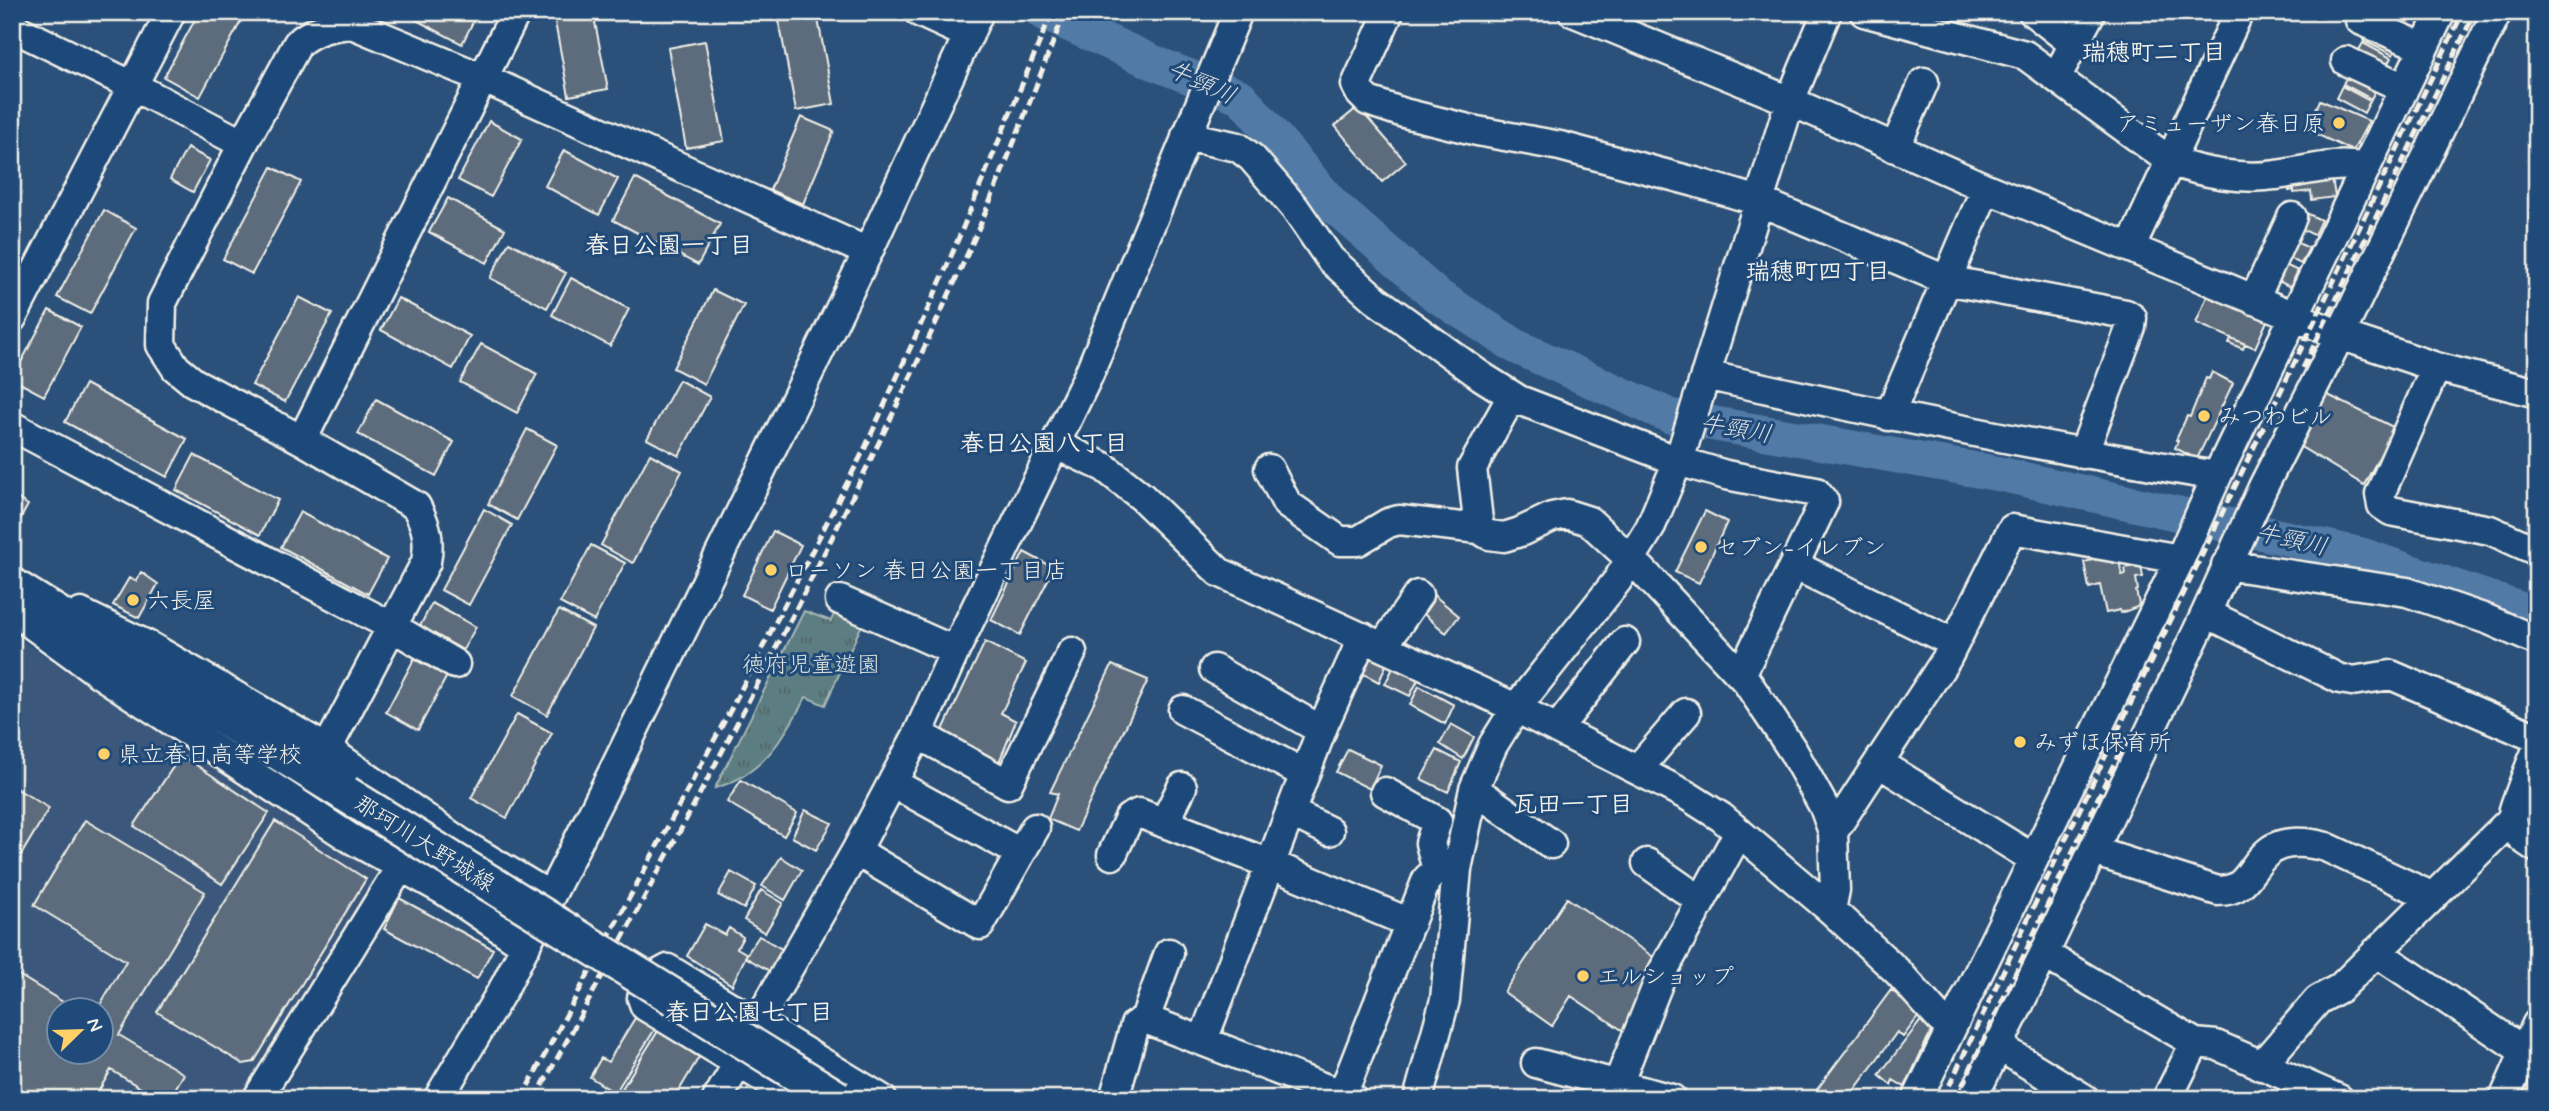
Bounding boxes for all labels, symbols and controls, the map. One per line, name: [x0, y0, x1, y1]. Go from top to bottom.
district label: 瑞穂町二丁目: [2082, 38, 2226, 69]
water label: 牛頸川: [1162, 54, 1241, 113]
place label: アミューザン春日原: [2117, 110, 2325, 140]
marker: アミューザン春日原: [2331, 115, 2347, 131]
district label: 春日公園一丁目: [585, 231, 753, 262]
district label: 瑞穂町四丁目: [1746, 257, 1890, 288]
place label: みつわビル: [2218, 403, 2333, 433]
water label: 牛頸川: [1698, 408, 1774, 451]
marker: みつわビル: [2196, 408, 2212, 424]
district label: 春日公園八丁目: [960, 429, 1128, 460]
water label: 牛頸川: [2253, 517, 2330, 564]
place label: セブン-イレブン: [1715, 534, 1886, 564]
marker: セブン-イレブン: [1693, 539, 1709, 555]
place label: ローソン 春日公園一丁目店: [785, 557, 1067, 587]
marker: ローソン 春日公園一丁目店: [763, 562, 779, 578]
place label: 六長屋: [147, 587, 216, 617]
marker: 六長屋: [125, 592, 141, 608]
park label: 徳府児童遊園: [742, 651, 880, 681]
place label: みずほ保育所: [2034, 729, 2171, 759]
marker: みずほ保育所: [2012, 734, 2028, 750]
place label: 県立春日高等学校: [118, 741, 302, 771]
marker: 県立春日高等学校: [96, 746, 112, 762]
street label: 那珂川大野城線: [348, 789, 500, 900]
district label: 瓦田一丁目: [1513, 790, 1633, 821]
place label: エルショップ: [1597, 963, 1734, 993]
marker: エルショップ: [1575, 968, 1591, 984]
north arrow: [46, 996, 116, 1066]
district label: 春日公園七丁目: [665, 998, 833, 1029]
text: N: [80, 1014, 108, 1036]

